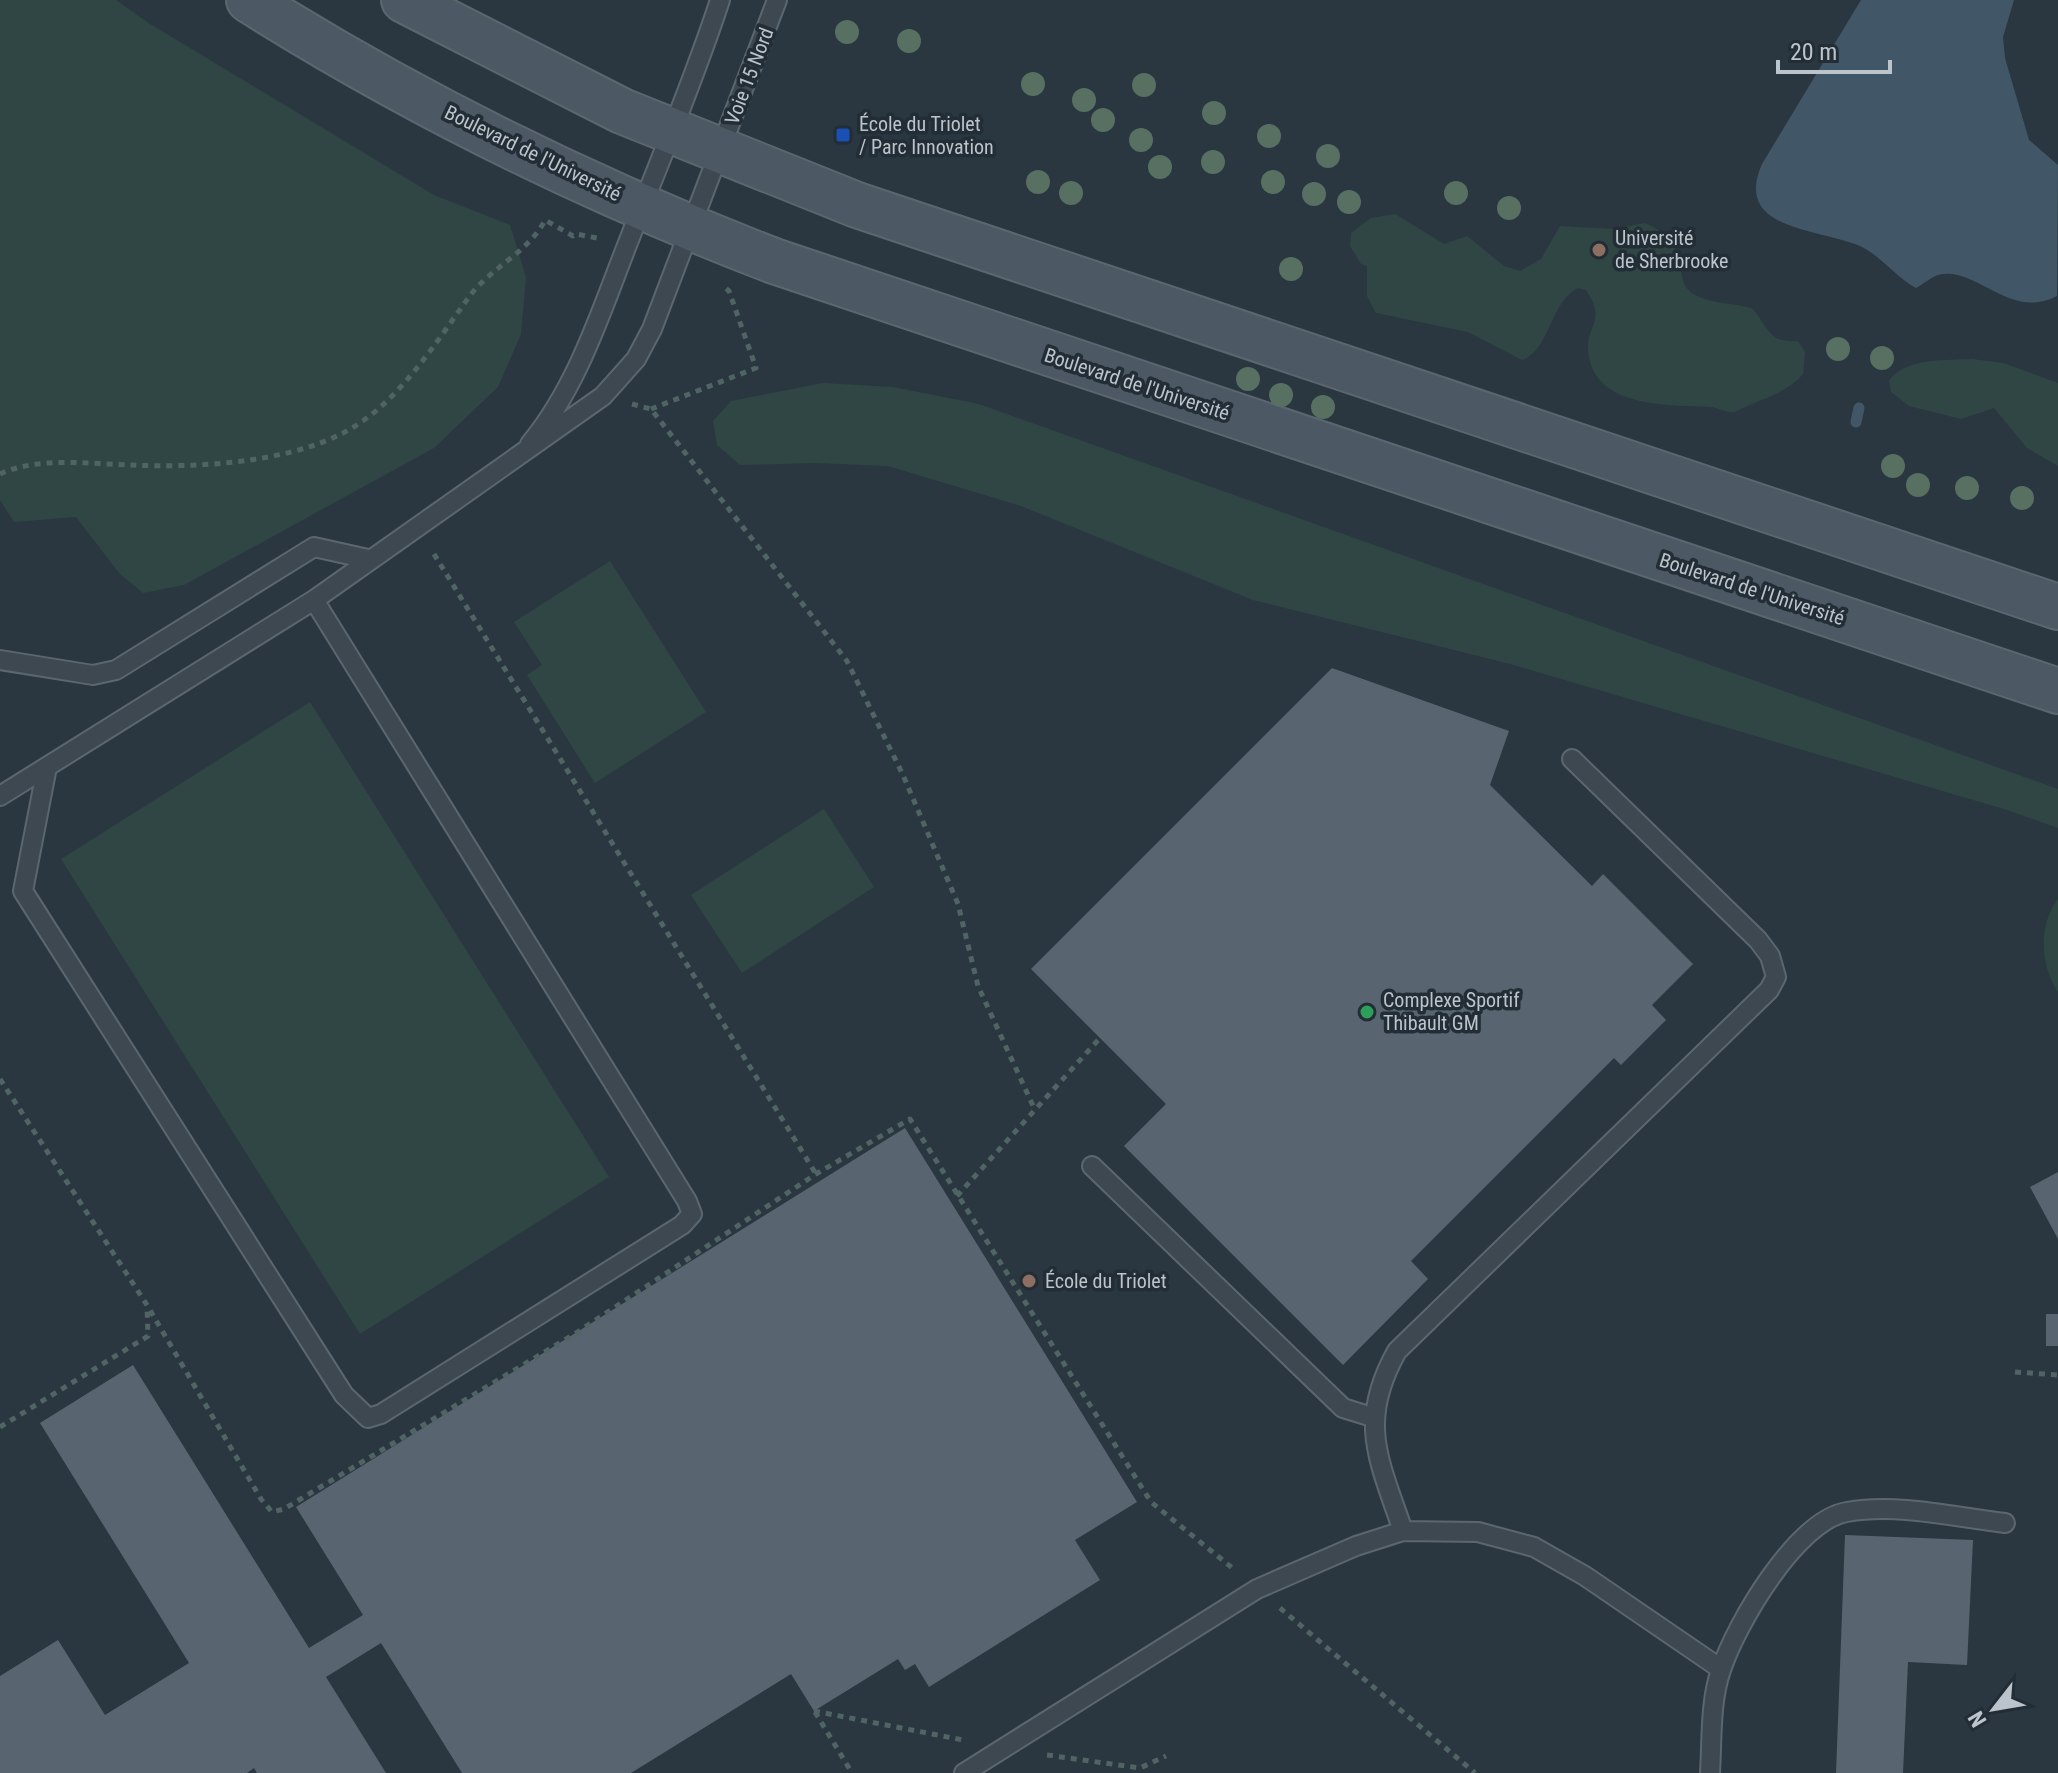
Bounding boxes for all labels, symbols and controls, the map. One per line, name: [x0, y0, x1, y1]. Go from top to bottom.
street label: Voie 15 Nord: [720, 24, 778, 128]
scale bar: [1778, 24, 1890, 74]
text: 20 m: [1790, 38, 1837, 66]
street label: Boulevard de l'Université: [441, 100, 625, 206]
place label: École du Triolet / Parc Innovation: [859, 112, 994, 159]
marker: École du Triolet / Parc Innovation: [834, 126, 852, 144]
place label: Université de Sherbrooke: [1615, 226, 1728, 273]
marker: Université de Sherbrooke: [1590, 241, 1608, 259]
street label: Boulevard de l'Université: [1041, 343, 1233, 425]
street label: Boulevard de l'Université: [1656, 548, 1848, 630]
place label: Complexe Sportif Thibault GM: [1383, 988, 1520, 1035]
marker: Complexe Sportif Thibault GM: [1358, 1003, 1376, 1021]
place label: École du Triolet: [1045, 1269, 1167, 1293]
marker: École du Triolet: [1020, 1272, 1038, 1290]
north arrow: [1954, 1669, 2034, 1749]
text: N: [1963, 1707, 1991, 1731]

